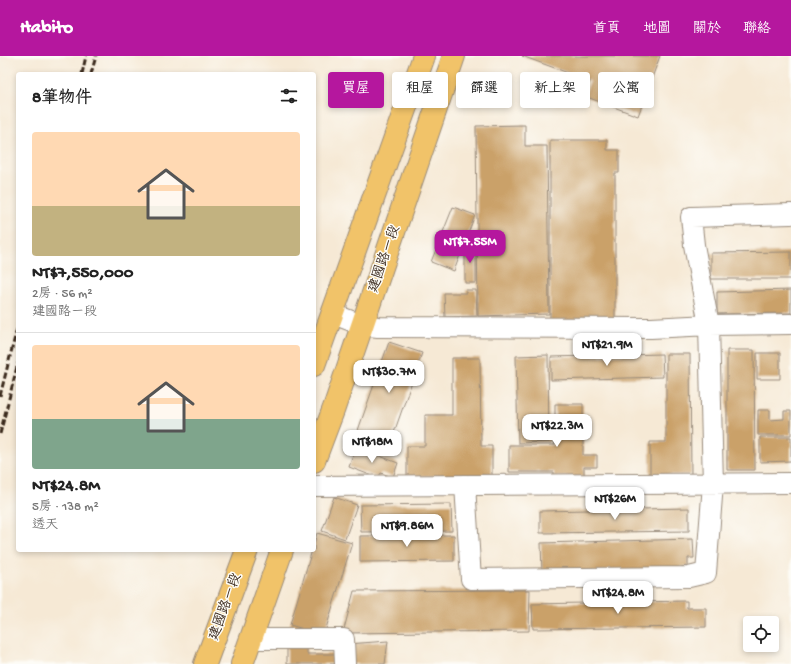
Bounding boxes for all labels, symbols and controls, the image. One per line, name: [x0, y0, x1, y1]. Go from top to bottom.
text: Habito: [20, 17, 73, 40]
text: 首頁: [593, 21, 621, 38]
text: 地圖: [643, 21, 671, 38]
text: 關於: [693, 21, 721, 38]
text: 聯絡: [743, 21, 771, 38]
chip: 買屋: [328, 72, 384, 108]
chip: 租屋: [392, 72, 448, 108]
chip: 篩選: [456, 72, 512, 108]
chip: 新上架: [520, 72, 590, 108]
chip: 公寓: [598, 72, 654, 108]
icon: filters: [278, 85, 300, 107]
text: 8筆物件: [32, 89, 92, 109]
icon: home: [130, 158, 202, 230]
street label: 建國路ㄧ段: [365, 223, 404, 295]
pin: NT$7.55M: [429, 230, 511, 264]
text: NT$7.55M: [444, 235, 496, 250]
text: NT$7,550,000: [32, 264, 133, 284]
text: 2房 · 56 m²: [32, 287, 93, 302]
text: 建國路ㄧ段: [32, 305, 97, 320]
pin: NT$21.9M: [566, 333, 648, 367]
text: NT$21.9M: [582, 338, 632, 353]
pin: NT$30.7M: [348, 360, 430, 394]
text: NT$30.7M: [362, 365, 416, 380]
icon: home: [130, 371, 202, 443]
pin: NT$22.3M: [516, 414, 598, 448]
text: NT$22.3M: [531, 419, 583, 434]
pin: NT$18M: [339, 430, 405, 464]
text: NT$18M: [352, 435, 392, 450]
text: NT$24.8M: [32, 477, 100, 497]
pin: NT$26M: [582, 487, 648, 521]
text: NT$26M: [594, 492, 636, 507]
text: 5房 · 138 m²: [32, 500, 99, 515]
pin: NT$9.86M: [366, 514, 448, 548]
text: 透天: [32, 518, 58, 533]
text: NT$9.86M: [381, 519, 433, 534]
street label: 建國路ㄧ段: [205, 571, 246, 643]
pin: NT$24.8M: [577, 581, 659, 615]
text: NT$24.8M: [592, 586, 644, 601]
map controls: [743, 616, 779, 652]
button: locate: [743, 616, 779, 652]

